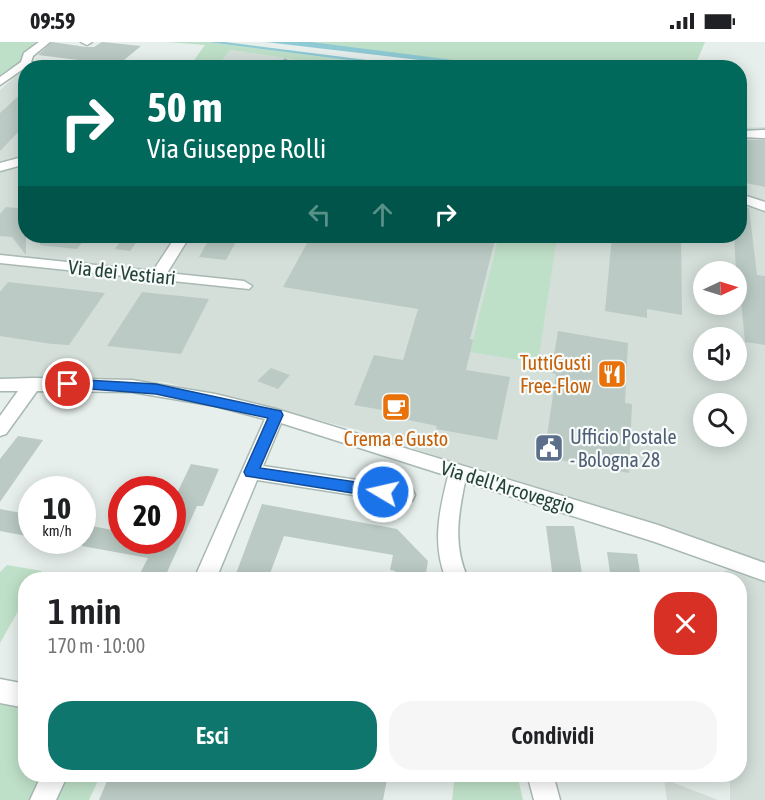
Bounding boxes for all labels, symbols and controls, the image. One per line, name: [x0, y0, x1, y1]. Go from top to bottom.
text: 09:59: [30, 8, 75, 34]
text: 50 m: [147, 83, 222, 131]
icon: right: [48, 84, 126, 162]
text: Via Giuseppe Rolli: [147, 133, 326, 164]
icon: left: [303, 198, 336, 231]
icon: ahead: [366, 198, 399, 231]
icon: right: [429, 198, 462, 231]
street label: Via dei Vestiari: [67, 255, 177, 289]
north arrow: [693, 261, 747, 315]
map controls: [693, 261, 747, 447]
button: sound: [693, 327, 747, 381]
place label: TuttiGusti Free-Flow: [520, 351, 591, 397]
pin: [42, 358, 93, 409]
restaurant icon: TuttiGusti Free-Flow: [596, 358, 628, 390]
icon: arrive: [51, 367, 84, 400]
cafe icon: Crema e Gusto: [380, 391, 412, 423]
button: search: [693, 393, 747, 447]
place label: Ufficio Postale - Bologna 28: [570, 425, 677, 471]
place label: Crema e Gusto: [344, 427, 448, 450]
public building icon: Ufficio Postale - Bologna 28: [533, 432, 565, 464]
street label: Via dell'Arcoveggio: [438, 456, 578, 518]
position arrow: [351, 460, 415, 524]
speed limit sign: 20: [108, 476, 186, 554]
text: 10: [43, 491, 71, 525]
text: km/h: [42, 522, 72, 539]
text: 1 min: [48, 590, 122, 632]
button: close: [654, 592, 717, 655]
text: 170 m · 10:00: [48, 634, 145, 657]
button: Esci: [48, 701, 377, 770]
button: Condividi: [389, 701, 717, 770]

